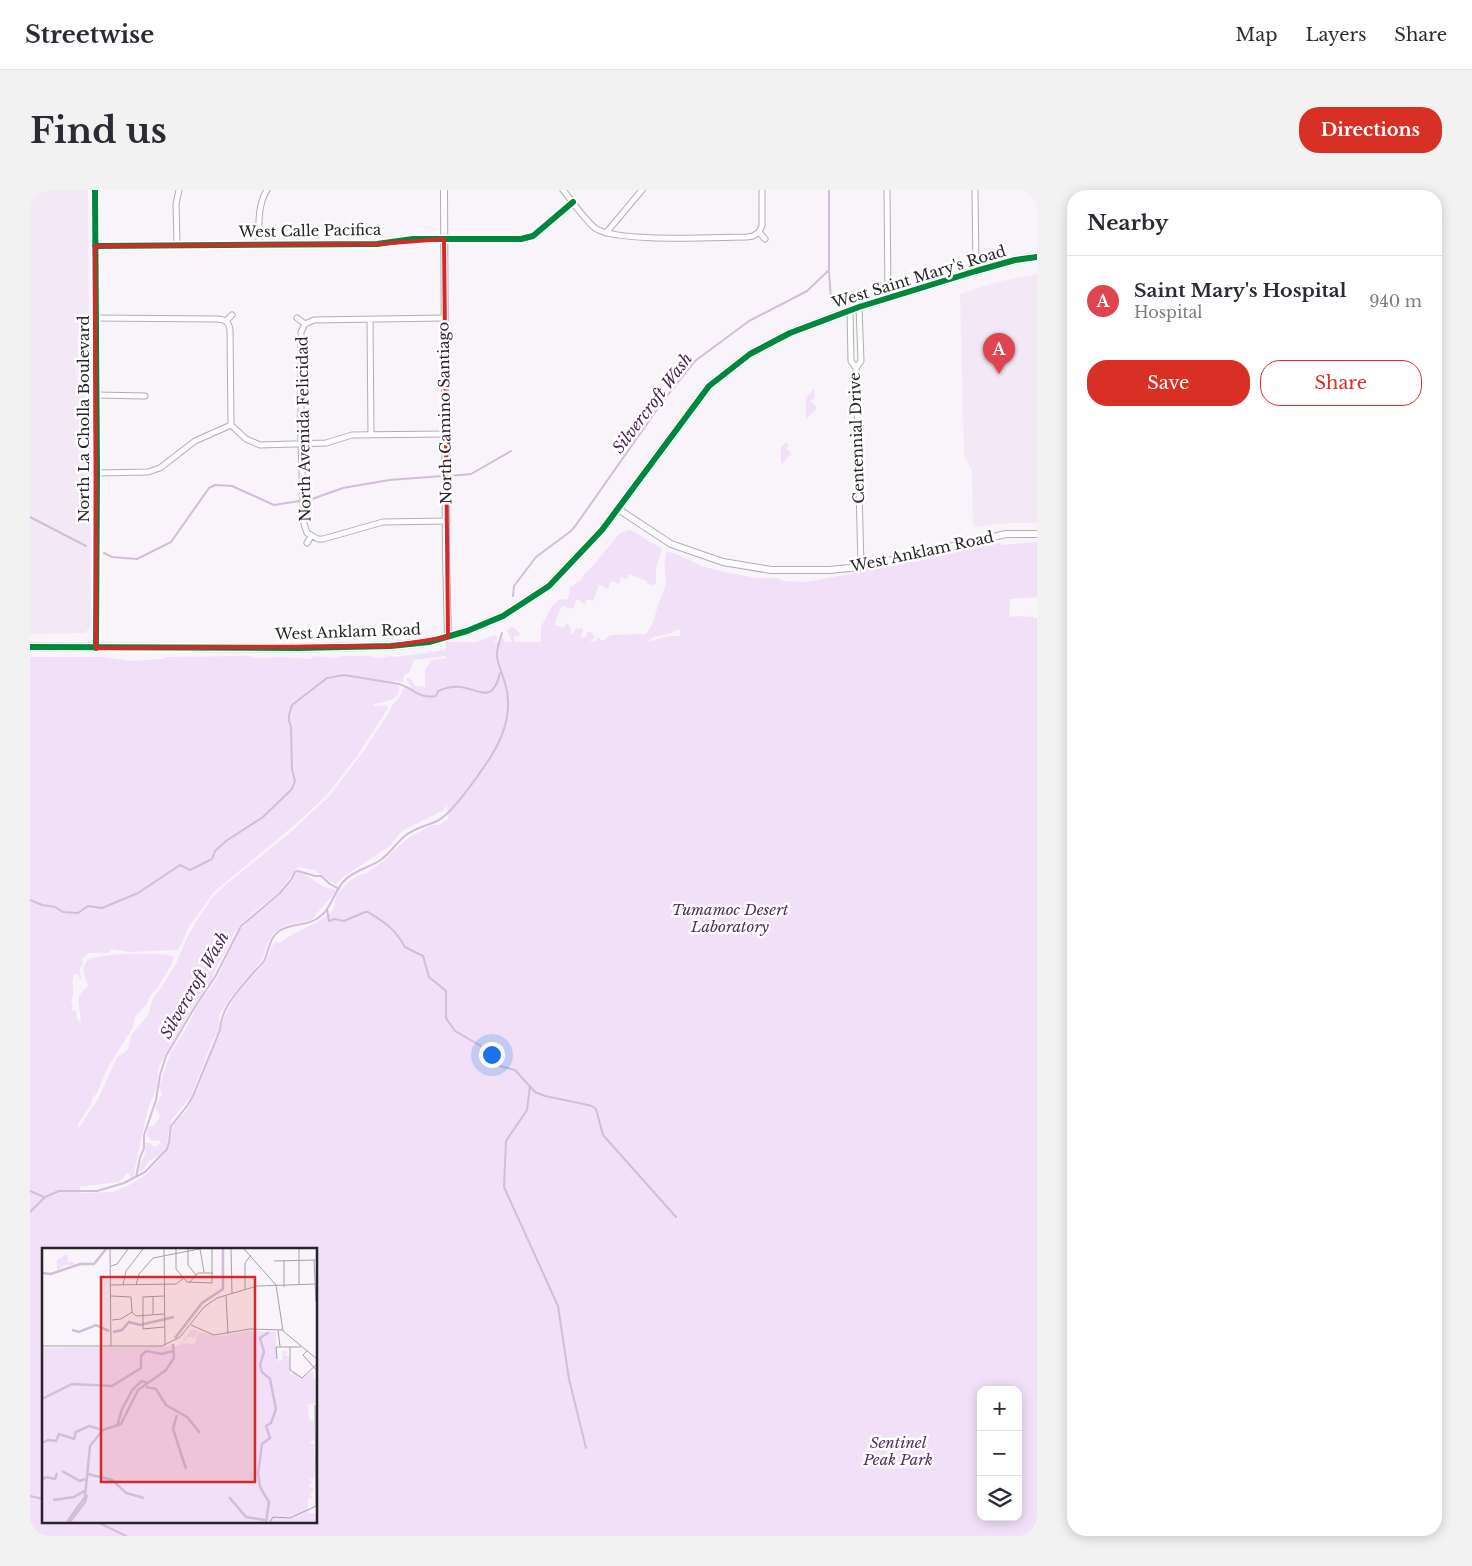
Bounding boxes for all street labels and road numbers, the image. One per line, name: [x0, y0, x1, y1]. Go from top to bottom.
street label: West Calle Pacifica: [238, 220, 382, 241]
street label: West Saint Mary's Road: [829, 241, 1008, 312]
street label: North La Cholla Boulevard: [74, 315, 93, 523]
street label: North Camino Santiago: [433, 321, 456, 504]
street label: North Avenida Felicidad: [292, 336, 315, 522]
street label: Centennial Drive: [845, 372, 868, 504]
street label: West Anklam Road: [848, 527, 995, 576]
street label: West Anklam Road: [274, 619, 421, 644]

